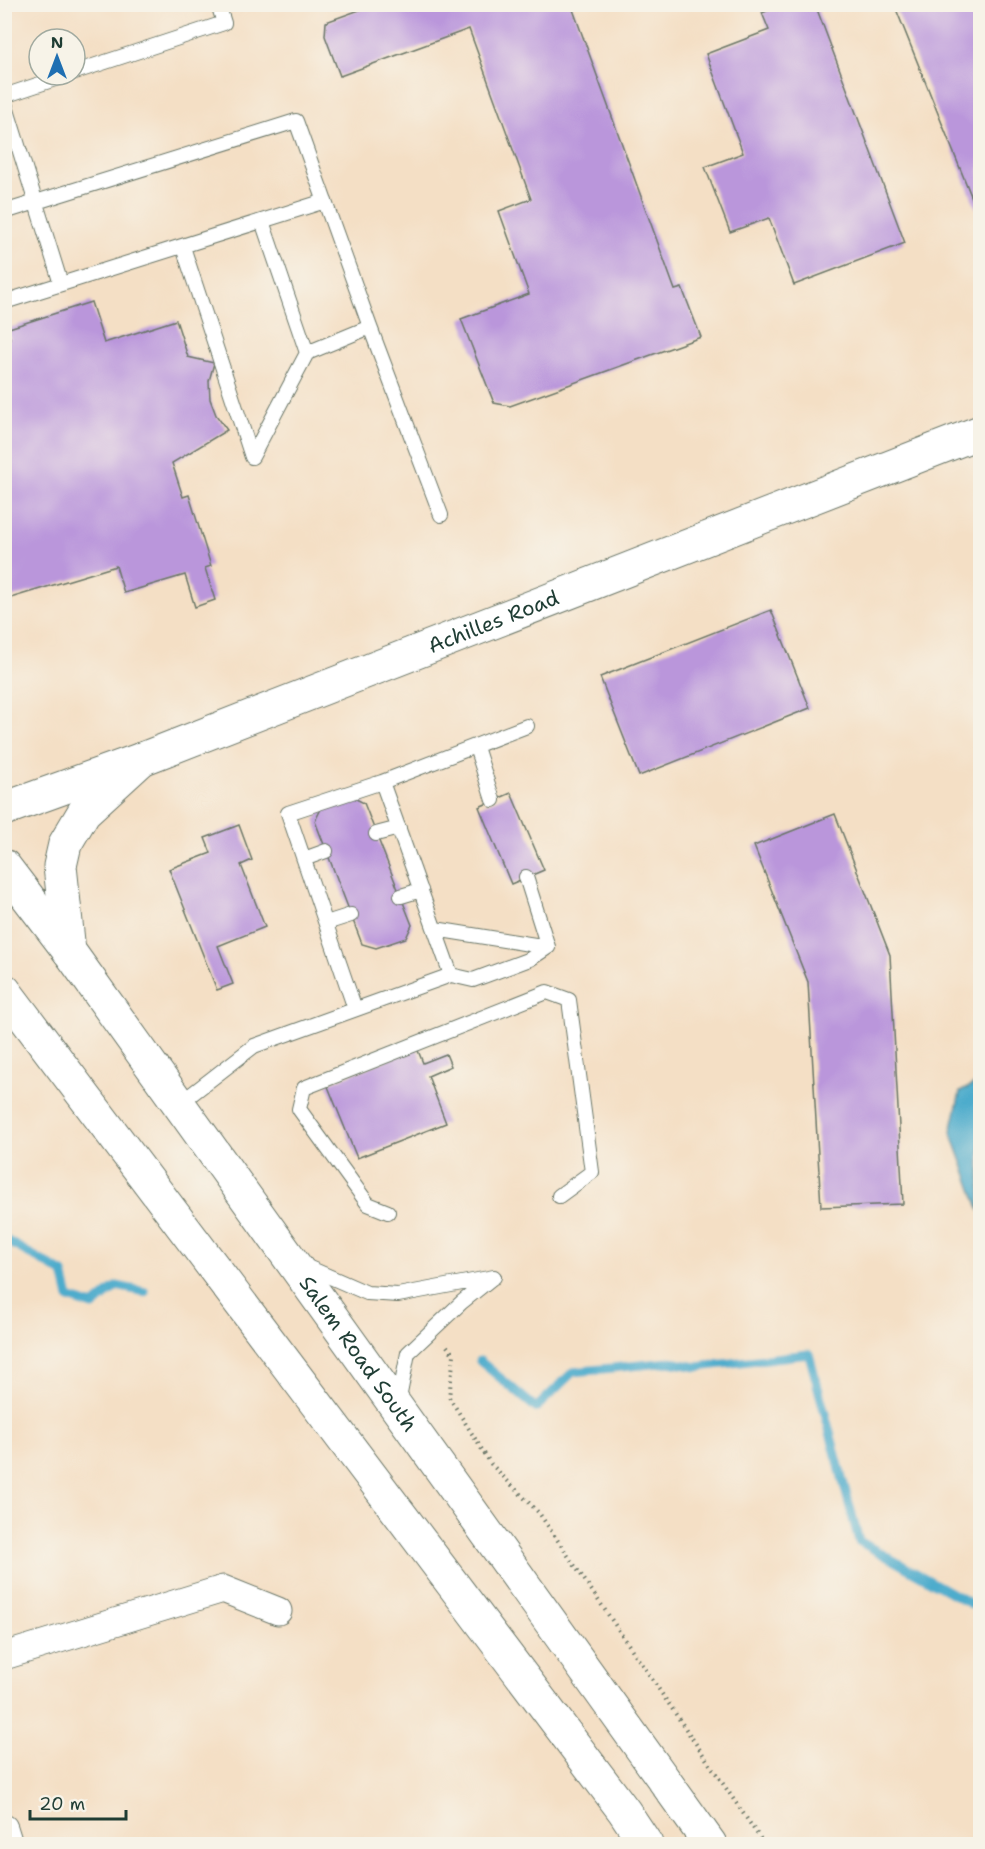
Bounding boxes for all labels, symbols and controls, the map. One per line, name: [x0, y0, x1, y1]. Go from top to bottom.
north arrow: [27, 27, 87, 87]
text: N: [51, 32, 63, 53]
street label: Achilles Road: [424, 584, 563, 660]
street label: Salem Road South: [293, 1270, 424, 1437]
scale bar: [30, 1783, 126, 1821]
text: 20 m: [39, 1792, 85, 1816]

